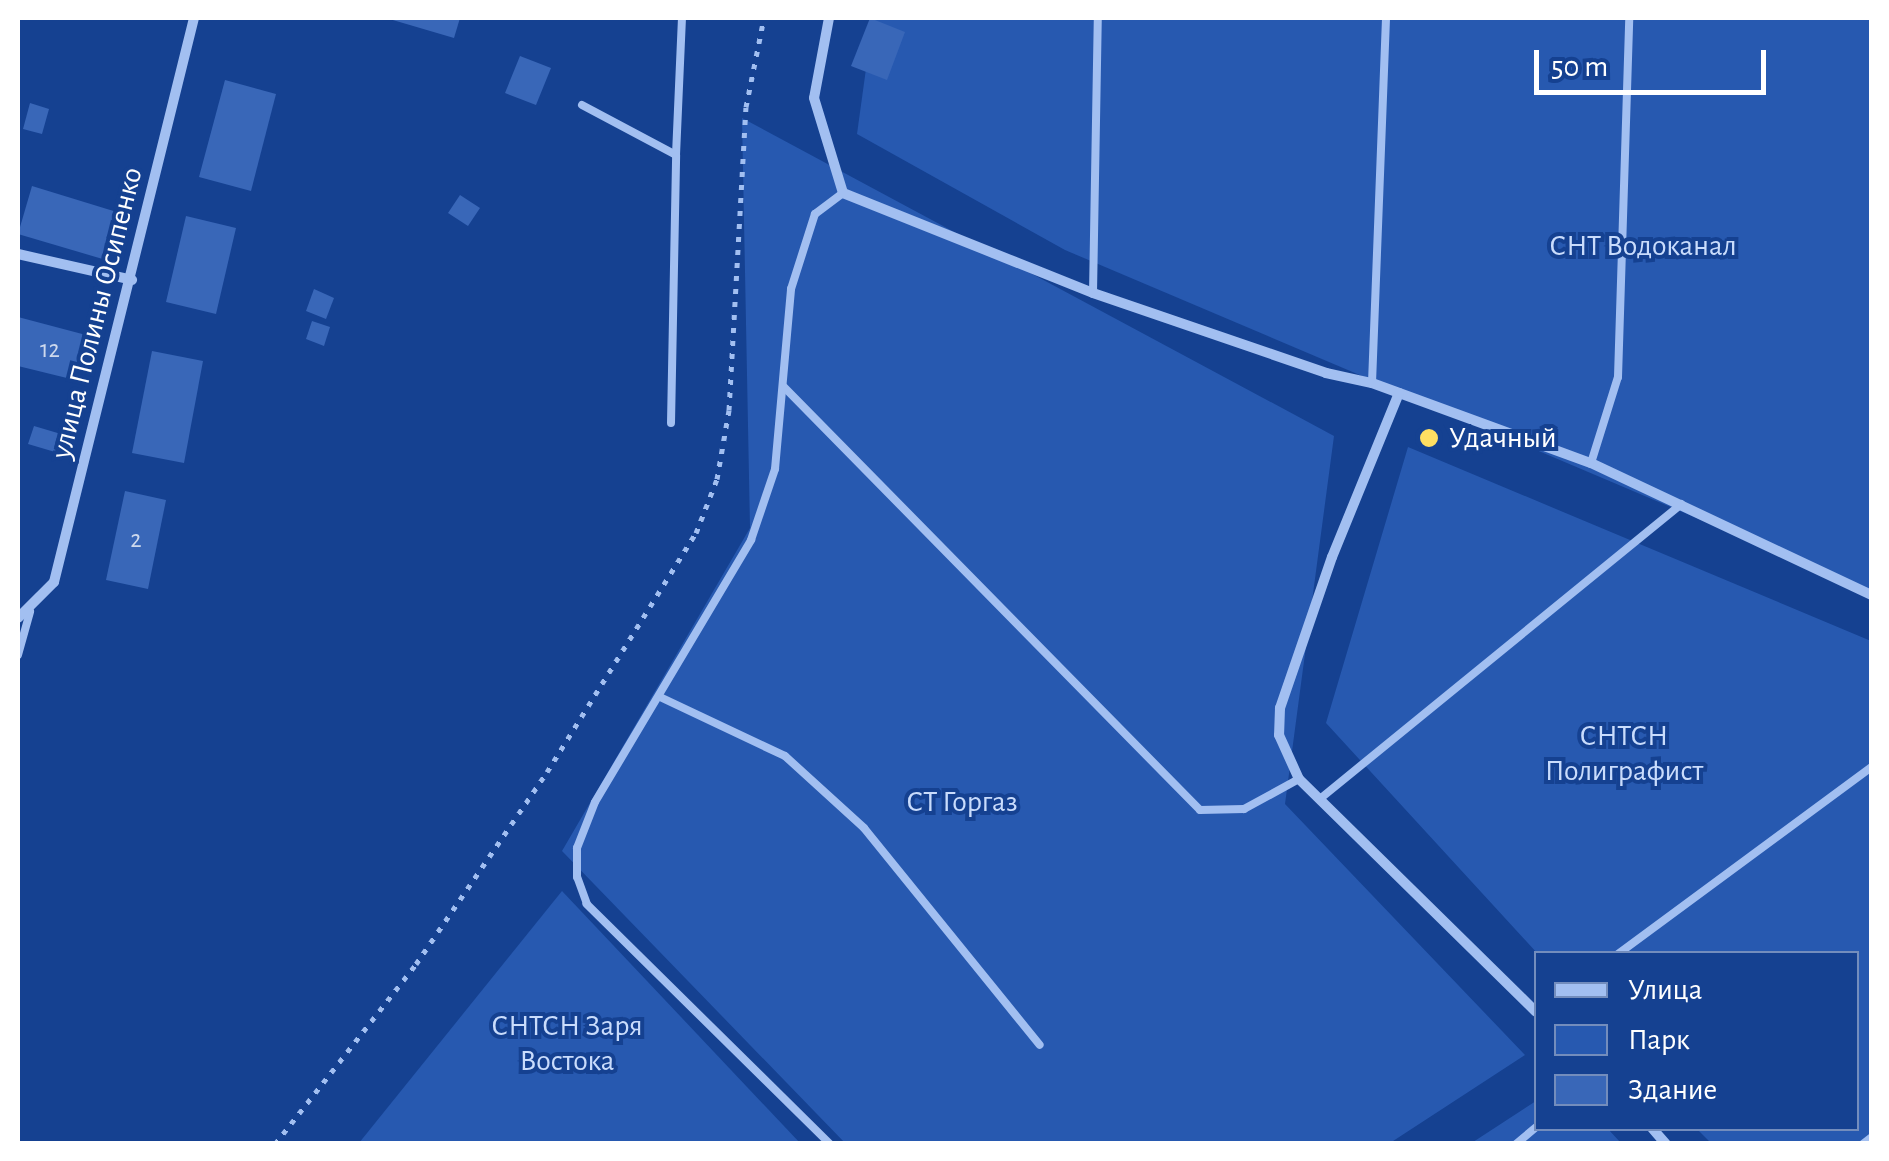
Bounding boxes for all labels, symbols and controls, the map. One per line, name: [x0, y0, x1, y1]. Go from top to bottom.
scale bar: [1539, 30, 1772, 92]
text: 50 m: [1551, 52, 1608, 82]
street label: улица Полины Осипенко: [43, 164, 151, 462]
park label: СНТ Водоканал: [1549, 228, 1737, 264]
house number: 12: [40, 335, 60, 365]
place label: Удачный: [1449, 420, 1557, 456]
marker: Удачный: [1418, 427, 1440, 449]
house number: 2: [130, 525, 142, 555]
park label: СНТСН Полиграфист: [1545, 718, 1703, 788]
park label: СТ Горгаз: [906, 784, 1018, 820]
legend: [1534, 951, 1859, 1131]
text: Улица: [1628, 975, 1703, 1005]
park label: СНТСН Заря Востока: [491, 1008, 643, 1078]
text: Парк: [1628, 1025, 1690, 1055]
text: Здание: [1628, 1075, 1717, 1105]

